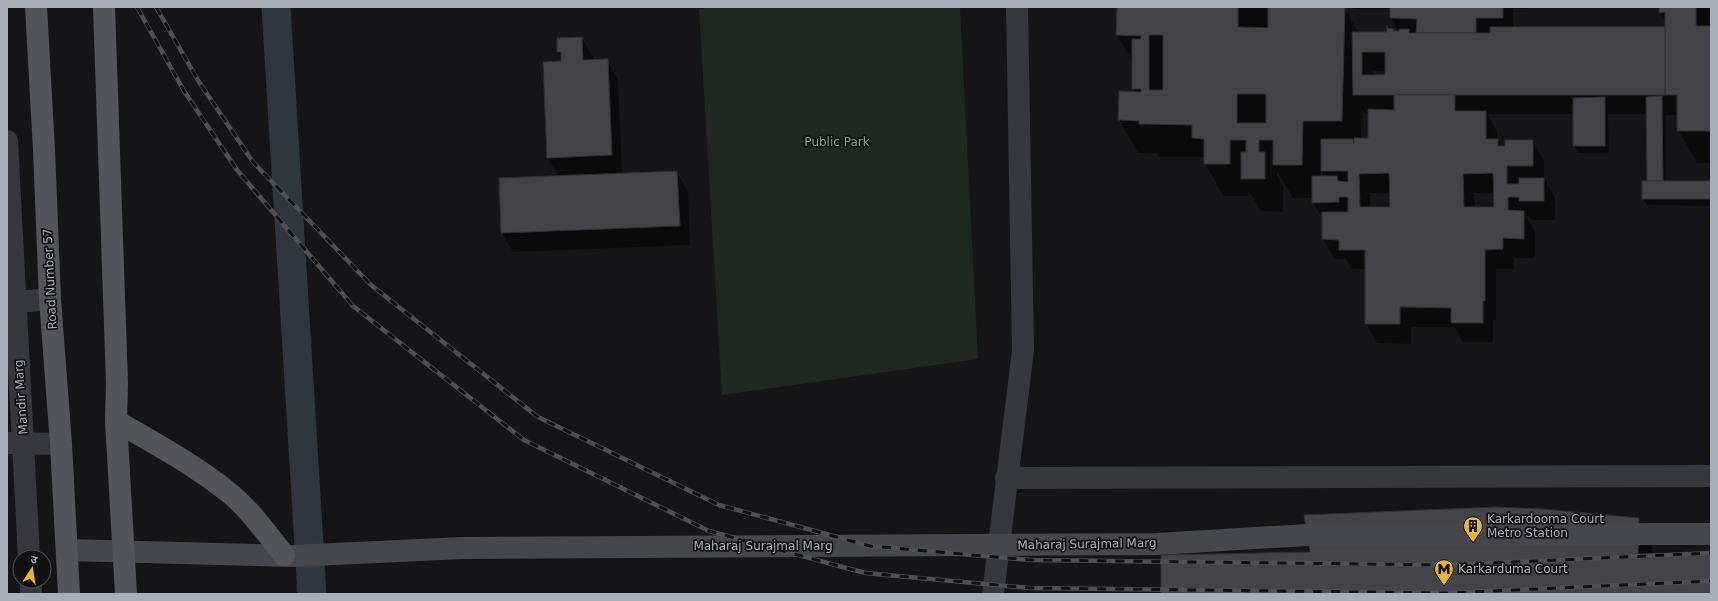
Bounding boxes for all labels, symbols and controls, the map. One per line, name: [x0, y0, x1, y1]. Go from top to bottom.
park label: Public Park: [804, 135, 870, 149]
street label: Road Number 57: [40, 228, 60, 330]
street label: Mandir Marg: [11, 359, 31, 435]
place label: Karkardooma Court Metro Station: [1487, 512, 1604, 540]
building icon: Karkardooma Court Metro Station: [1462, 515, 1484, 543]
street label: Maharaj Surajmal Marg: [1017, 536, 1157, 552]
street label: Maharaj Surajmal Marg: [693, 539, 833, 553]
north arrow: [12, 549, 52, 589]
text: उ: [29, 553, 39, 567]
metro station icon: Karkarduma Court: [1433, 558, 1455, 586]
place label: Karkarduma Court: [1458, 562, 1568, 576]

